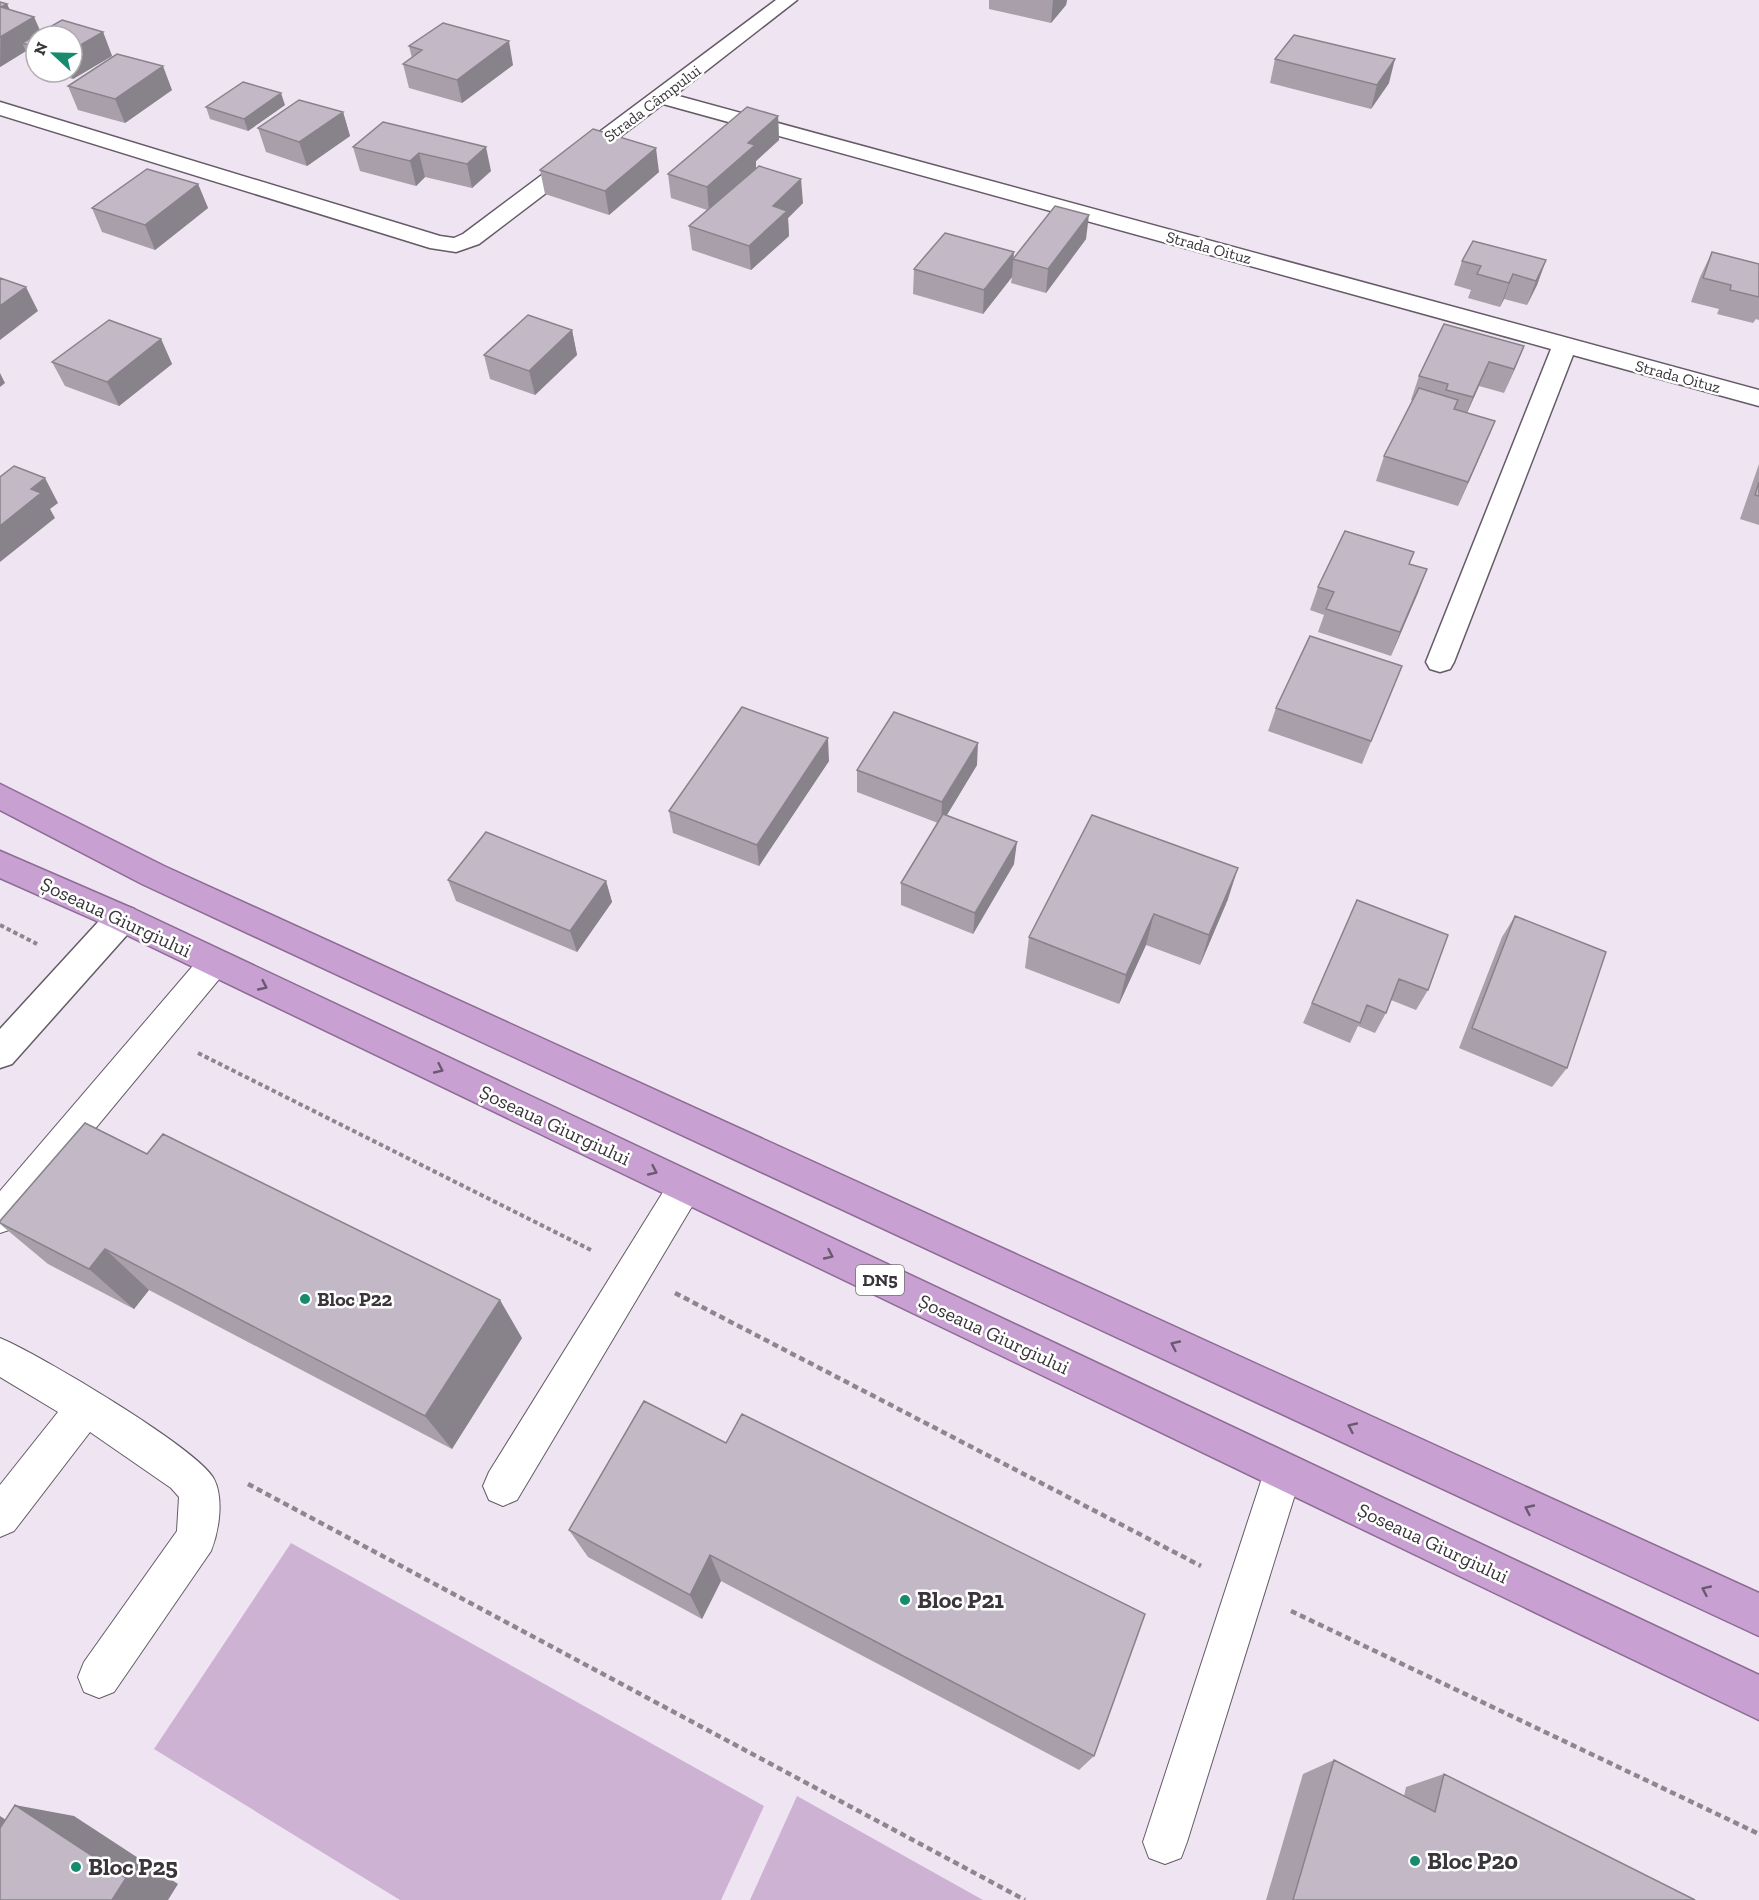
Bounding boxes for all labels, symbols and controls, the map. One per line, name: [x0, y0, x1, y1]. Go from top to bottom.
north arrow: [24, 24, 84, 84]
text: N: [29, 39, 52, 58]
street label: Strada Câmpului: [600, 60, 705, 146]
street label: Strada Oituz: [1164, 227, 1254, 268]
street label: Strada Oituz: [1633, 356, 1723, 397]
street label: Șoseaua Giurgiului: [37, 872, 195, 963]
one-way arrow: [256, 978, 267, 990]
one-way arrow: [432, 1062, 443, 1074]
street label: Șoseaua Giurgiului: [476, 1080, 634, 1171]
one-way arrow: [646, 1164, 657, 1176]
one-way arrow: [822, 1248, 833, 1260]
road number: DN5: [856, 1265, 904, 1295]
place label: Bloc P22: [317, 1287, 392, 1311]
street label: Șoseaua Giurgiului: [915, 1289, 1073, 1380]
marker: Bloc P22: [298, 1292, 312, 1306]
one-way arrow: [1170, 1341, 1181, 1353]
one-way arrow: [1347, 1422, 1358, 1434]
street label: Șoseaua Giurgiului: [1354, 1498, 1512, 1589]
one-way arrow: [1524, 1504, 1535, 1516]
place label: Bloc P21: [917, 1585, 1004, 1614]
one-way arrow: [1701, 1586, 1712, 1598]
marker: Bloc P21: [898, 1593, 912, 1607]
place label: Bloc P20: [1427, 1846, 1518, 1875]
place label: Bloc P25: [88, 1852, 178, 1881]
marker: Bloc P20: [1408, 1854, 1422, 1868]
marker: Bloc P25: [69, 1860, 83, 1874]

